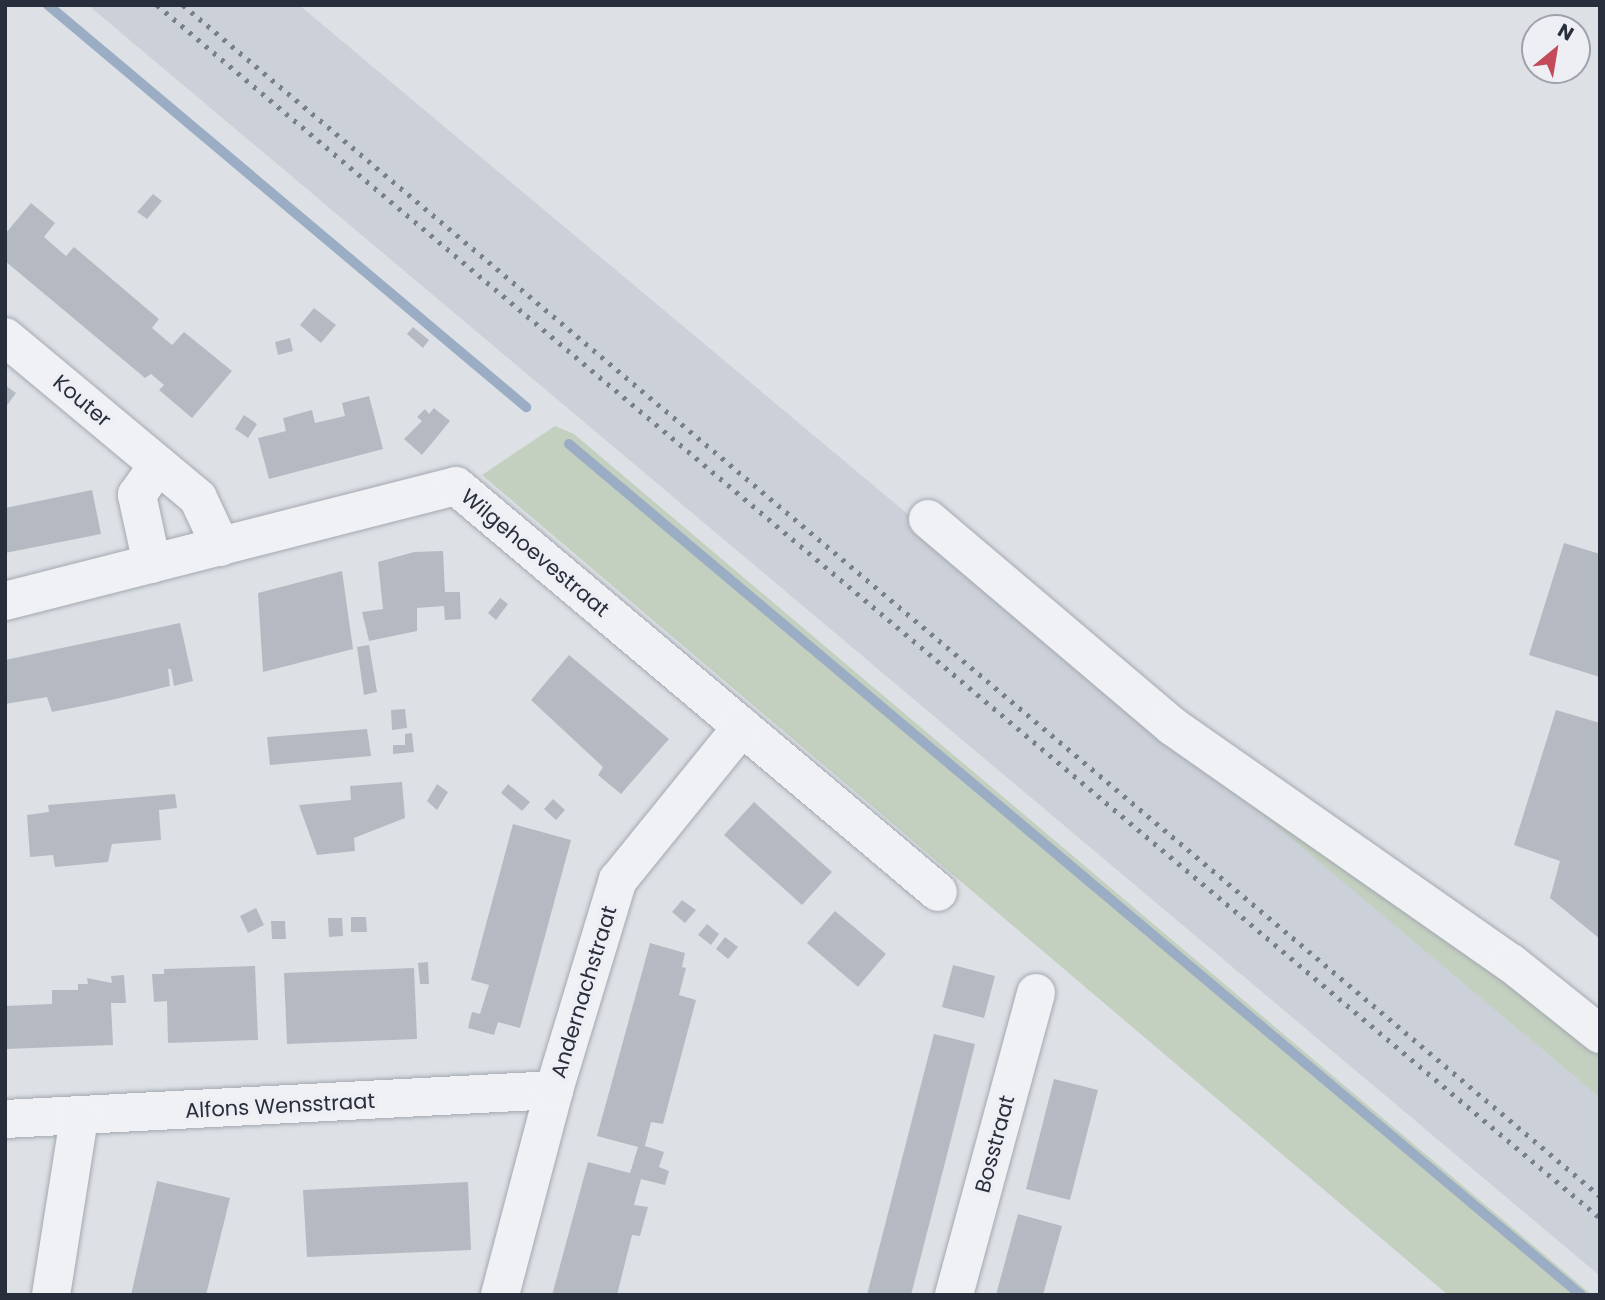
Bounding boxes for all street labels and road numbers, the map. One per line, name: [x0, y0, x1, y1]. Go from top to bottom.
street label: Kouter: [48, 370, 116, 432]
street label: Wilgehoevestraat: [456, 484, 614, 622]
street label: Andernachstraat: [546, 903, 622, 1081]
street label: Alfons Wensstraat: [184, 1088, 376, 1124]
street label: Bosstraat: [970, 1093, 1020, 1195]

